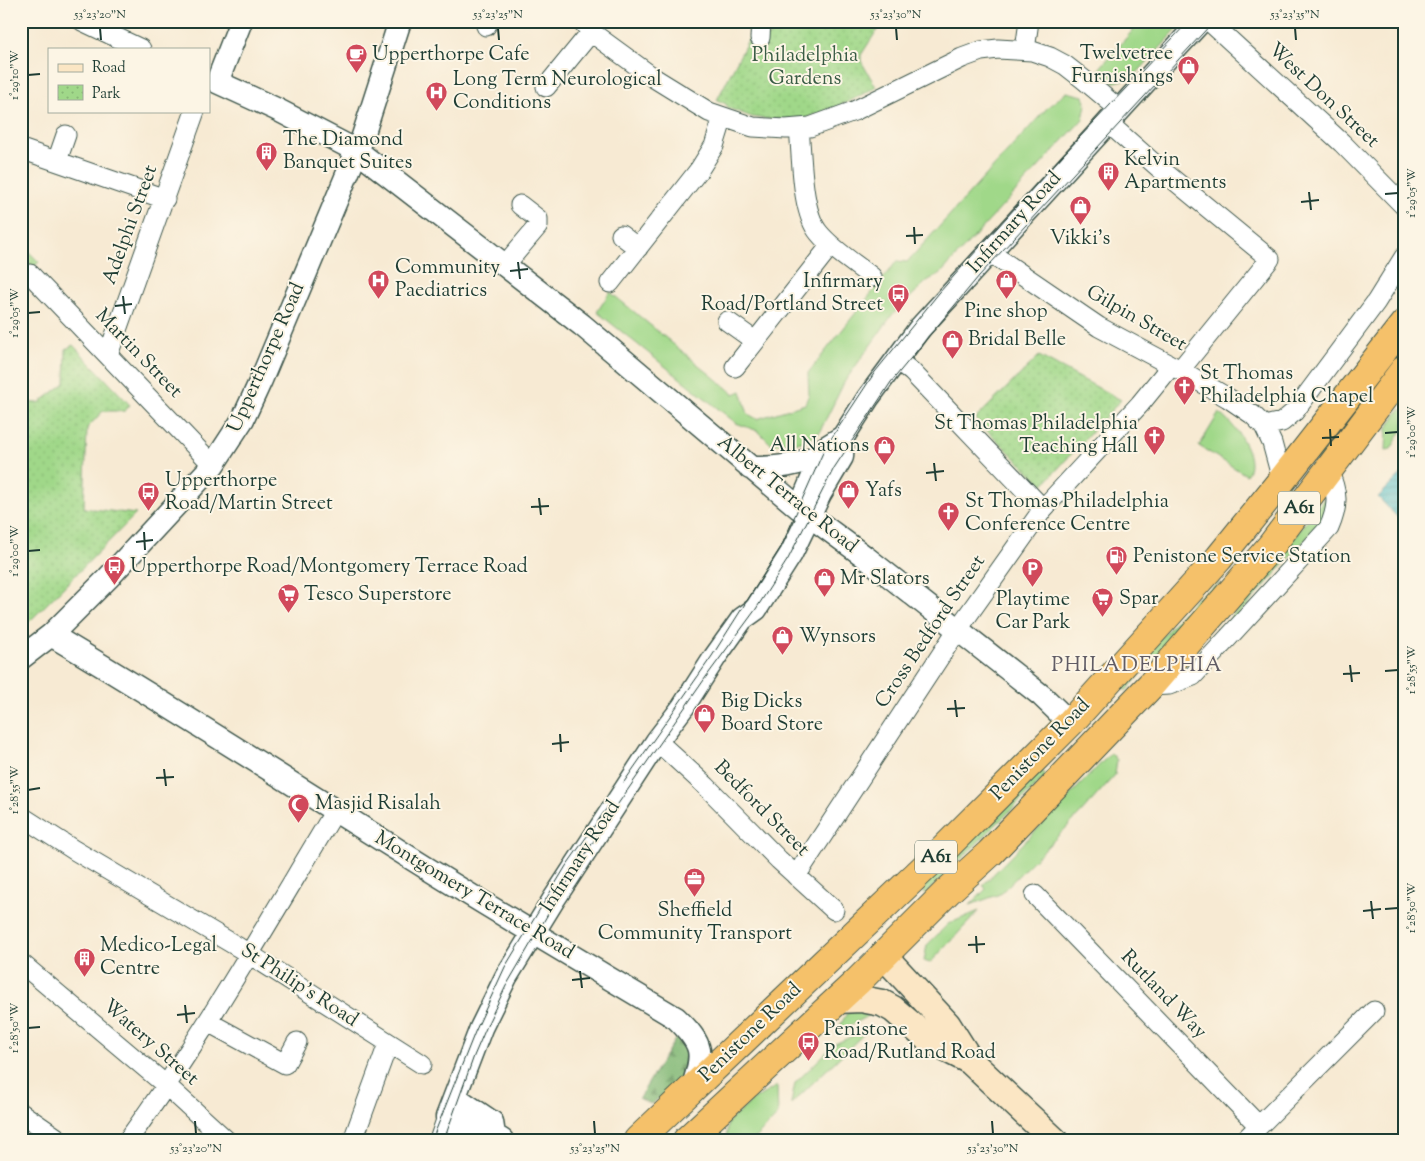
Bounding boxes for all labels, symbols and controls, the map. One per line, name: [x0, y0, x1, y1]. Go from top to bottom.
text: 53°23'20"N: [73, 6, 126, 24]
text: 53°23'25"N: [472, 6, 523, 24]
text: 53°23'30"N: [870, 6, 922, 24]
text: 53°23'35"N: [1269, 6, 1320, 24]
street label: West Don Street: [1261, 37, 1385, 155]
place label: Twelvetree Furnishings: [1071, 40, 1173, 92]
place label: Upperthorpe Cafe: [372, 41, 530, 70]
park label: Philadelphia Gardens: [752, 42, 858, 94]
cafe icon: Upperthorpe Cafe: [344, 43, 368, 74]
legend: [48, 48, 210, 112]
text: 1°29'10"W: [6, 49, 24, 100]
shop icon: Twelvetree Furnishings: [1177, 54, 1201, 85]
text: Road: [92, 58, 126, 79]
place label: Long Term Neurological Conditions: [453, 66, 662, 118]
hospital icon: Long Term Neurological Conditions: [425, 80, 449, 111]
text: Park: [92, 84, 121, 105]
place label: The Diamond Banquet Suites: [283, 126, 412, 178]
building icon: The Diamond Banquet Suites: [255, 140, 279, 171]
place label: Kelvin Apartments: [1124, 146, 1227, 198]
building icon: Kelvin Apartments: [1096, 160, 1120, 191]
street label: Adelphi Street: [96, 161, 166, 289]
street label: Infirmary Road: [961, 165, 1069, 281]
text: 1°29'05"W: [1403, 168, 1421, 218]
shop icon: Vikki's: [1068, 195, 1092, 226]
place label: Vikki's: [1050, 225, 1110, 254]
place label: Community Paediatrics: [395, 254, 500, 306]
hospital icon: Community Paediatrics: [367, 268, 391, 299]
place label: Infirmary Road/Portland Street: [701, 268, 883, 320]
shop icon: Pine shop: [994, 268, 1018, 299]
street label: Upperthorpe Road: [221, 278, 313, 438]
street label: Gilpin Street: [1080, 278, 1192, 360]
bus stop icon: Infirmary Road/Portland Street: [887, 282, 911, 313]
text: 1°29'05"W: [6, 288, 24, 338]
place label: Pine shop: [964, 298, 1048, 327]
street label: Martin Street: [88, 303, 189, 406]
place label: Bridal Belle: [968, 326, 1066, 355]
shop icon: Bridal Belle: [940, 328, 964, 359]
place label: St Thomas Philadelphia Chapel: [1200, 360, 1374, 412]
church icon: St Thomas Philadelphia Chapel: [1172, 374, 1196, 405]
text: 1°29'00"W: [1403, 406, 1421, 458]
place label: St Thomas Philadelphia Teaching Hall: [934, 410, 1138, 462]
church icon: St Thomas Philadelphia Teaching Hall: [1142, 424, 1166, 455]
street label: Albert Terrace Road: [710, 429, 864, 561]
place label: All Nations: [769, 432, 869, 461]
shop icon: All Nations: [873, 434, 897, 465]
place label: Upperthorpe Road/Martin Street: [165, 467, 333, 519]
place label: Yafs: [865, 477, 902, 506]
shop icon: Yafs: [837, 479, 861, 510]
bus stop icon: Upperthorpe Road/Martin Street: [137, 480, 161, 511]
place label: St Thomas Philadelphia Conference Centre: [965, 488, 1169, 540]
road number: A61: [1278, 492, 1320, 524]
church icon: St Thomas Philadelphia Conference Centre: [937, 501, 961, 532]
text: 1°29'00"W: [6, 525, 24, 577]
place label: Penistone Service Station: [1133, 543, 1352, 572]
fuel station icon: Penistone Service Station: [1105, 545, 1129, 576]
street label: Cross Bedford Street: [869, 549, 993, 715]
place label: Upperthorpe Road/Montgomery Terrace Road: [130, 553, 528, 582]
bus stop icon: Upperthorpe Road/Montgomery Terrace Road: [102, 555, 126, 586]
parking icon: Playtime Car Park: [1021, 556, 1045, 587]
place label: Mr Slators: [840, 565, 930, 594]
shop icon: Mr Slators: [812, 567, 836, 598]
place label: Tesco Superstore: [304, 581, 452, 610]
supermarket icon: Tesco Superstore: [276, 583, 300, 614]
place label: Spar: [1119, 585, 1159, 614]
place label: Playtime Car Park: [996, 586, 1070, 638]
supermarket icon: Spar: [1091, 587, 1115, 618]
place label: Wynsors: [799, 623, 876, 652]
shop icon: Wynsors: [771, 625, 795, 656]
text: 1°28'55"W: [1403, 645, 1421, 694]
district label: PHILADELPHIA: [1051, 651, 1223, 681]
place label: Big Dicks Board Store: [721, 688, 823, 740]
street label: Penistone Road: [984, 692, 1098, 808]
shop icon: Big Dicks Board Store: [693, 702, 717, 733]
street label: Bedford Street: [706, 754, 816, 864]
text: 1°28'55"W: [6, 765, 24, 814]
place label: Masjid Risalah: [315, 790, 441, 819]
mosque icon: Masjid Risalah: [287, 792, 311, 823]
street label: Infirmary Road: [534, 795, 628, 919]
street label: Montgomery Terrace Road: [369, 825, 579, 967]
road number: A61: [915, 840, 957, 874]
office icon: Sheffield Community Transport: [683, 867, 707, 898]
text: 1°28'50"W: [1403, 882, 1421, 933]
place label: Sheffield Community Transport: [598, 897, 792, 949]
place label: Medico-Legal Centre: [100, 932, 217, 984]
street label: St Philip's Road: [234, 937, 364, 1035]
street label: Rutland Way: [1113, 944, 1213, 1046]
building icon: Medico-Legal Centre: [72, 946, 96, 977]
street label: Penistone Road: [693, 976, 809, 1090]
street label: Watery Street: [95, 993, 205, 1093]
text: 1°28'50"W: [6, 1002, 24, 1053]
place label: Penistone Road/Rutland Road: [824, 1016, 996, 1068]
bus stop icon: Penistone Road/Rutland Road: [796, 1030, 820, 1061]
text: 53°23'20"N: [169, 1140, 222, 1158]
text: 53°23'25"N: [569, 1140, 620, 1158]
text: 53°23'30"N: [967, 1140, 1019, 1158]

